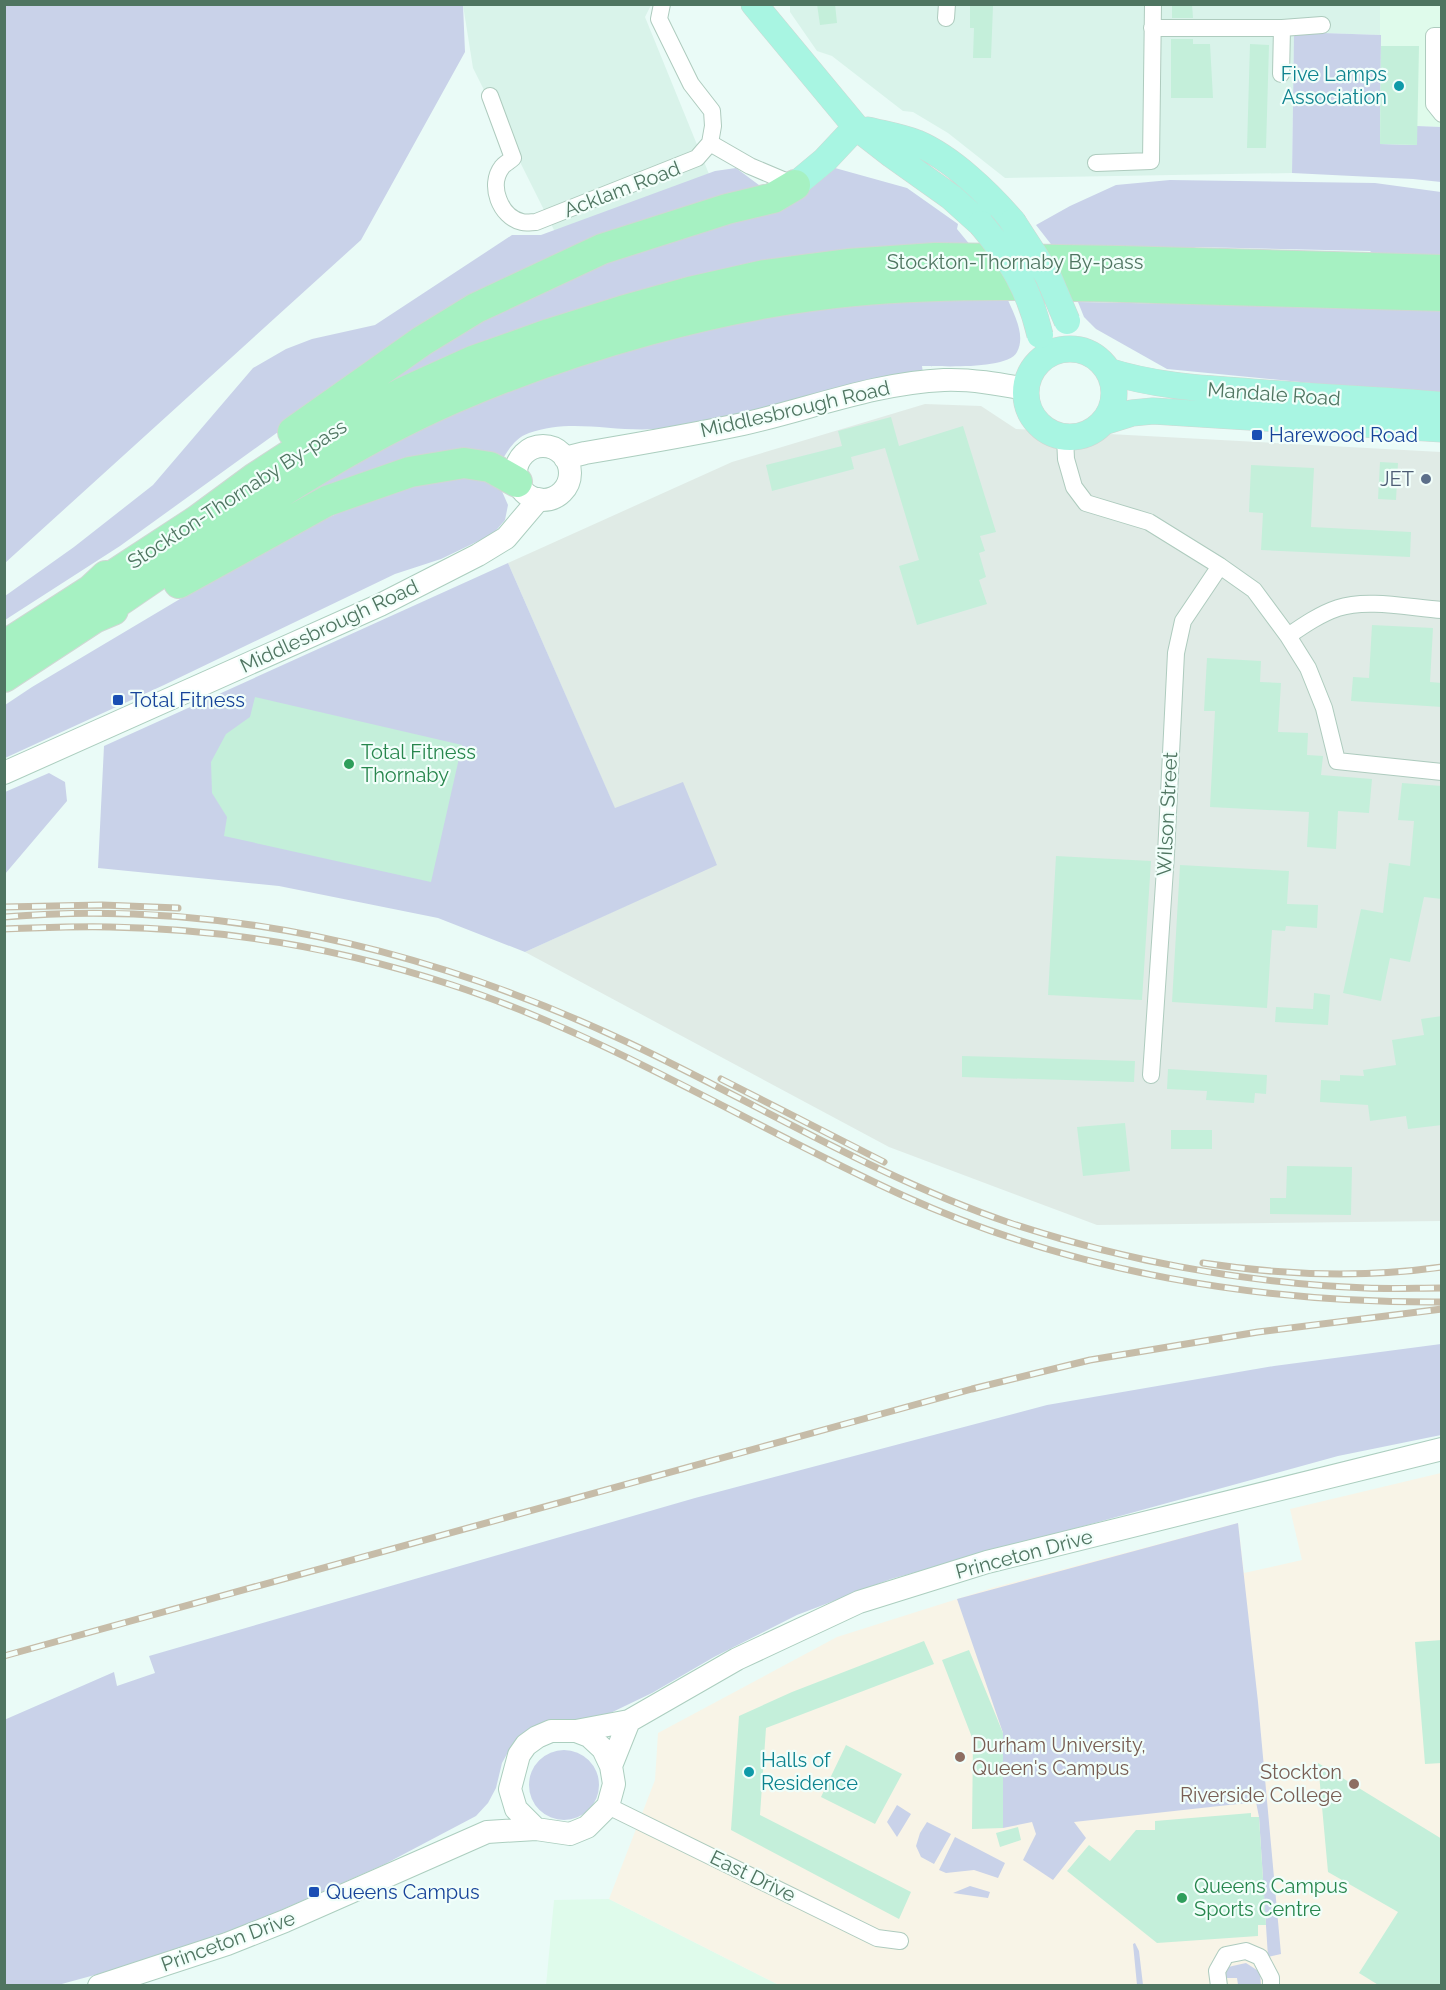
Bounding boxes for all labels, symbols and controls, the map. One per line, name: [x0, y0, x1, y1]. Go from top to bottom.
place label: Five Lamps Association: [1281, 62, 1387, 109]
marker: Five Lamps Association: [1392, 79, 1406, 93]
street label: Acklam Road: [560, 156, 684, 222]
street label: Stockton-Thornaby By-pass: [887, 250, 1143, 274]
street label: Middlesbrough Road: [698, 376, 892, 442]
street label: Mandale Road: [1207, 377, 1341, 411]
street label: Stockton-Thornaby By-pass: [123, 414, 351, 574]
place label: Harewood Road: [1269, 423, 1418, 447]
marker: Harewood Road: [1250, 428, 1264, 442]
place label: JET: [1380, 467, 1414, 491]
marker: JET: [1419, 472, 1433, 486]
street label: Middlesbrough Road: [236, 574, 422, 678]
place label: Total Fitness: [130, 688, 245, 712]
marker: Total Fitness: [111, 693, 125, 707]
place label: Total Fitness Thornaby: [361, 740, 476, 787]
street label: Wilson Street: [1152, 751, 1182, 877]
marker: Total Fitness Thornaby: [342, 757, 356, 771]
street label: Princeton Drive: [953, 1524, 1095, 1584]
place label: Durham University, Queen's Campus: [972, 1733, 1146, 1780]
place label: Halls of Residence: [761, 1748, 858, 1795]
marker: Durham University, Queen's Campus: [953, 1750, 967, 1764]
place label: Stockton Riverside College: [1180, 1760, 1342, 1807]
marker: Halls of Residence: [742, 1765, 756, 1779]
marker: Stockton Riverside College: [1347, 1777, 1361, 1791]
street label: East Drive: [706, 1845, 800, 1907]
place label: Queens Campus Sports Centre: [1194, 1874, 1348, 1921]
place label: Queens Campus: [326, 1880, 480, 1904]
marker: Queens Campus: [307, 1885, 321, 1899]
marker: Queens Campus Sports Centre: [1175, 1891, 1189, 1905]
street label: Princeton Drive: [158, 1906, 299, 1976]

